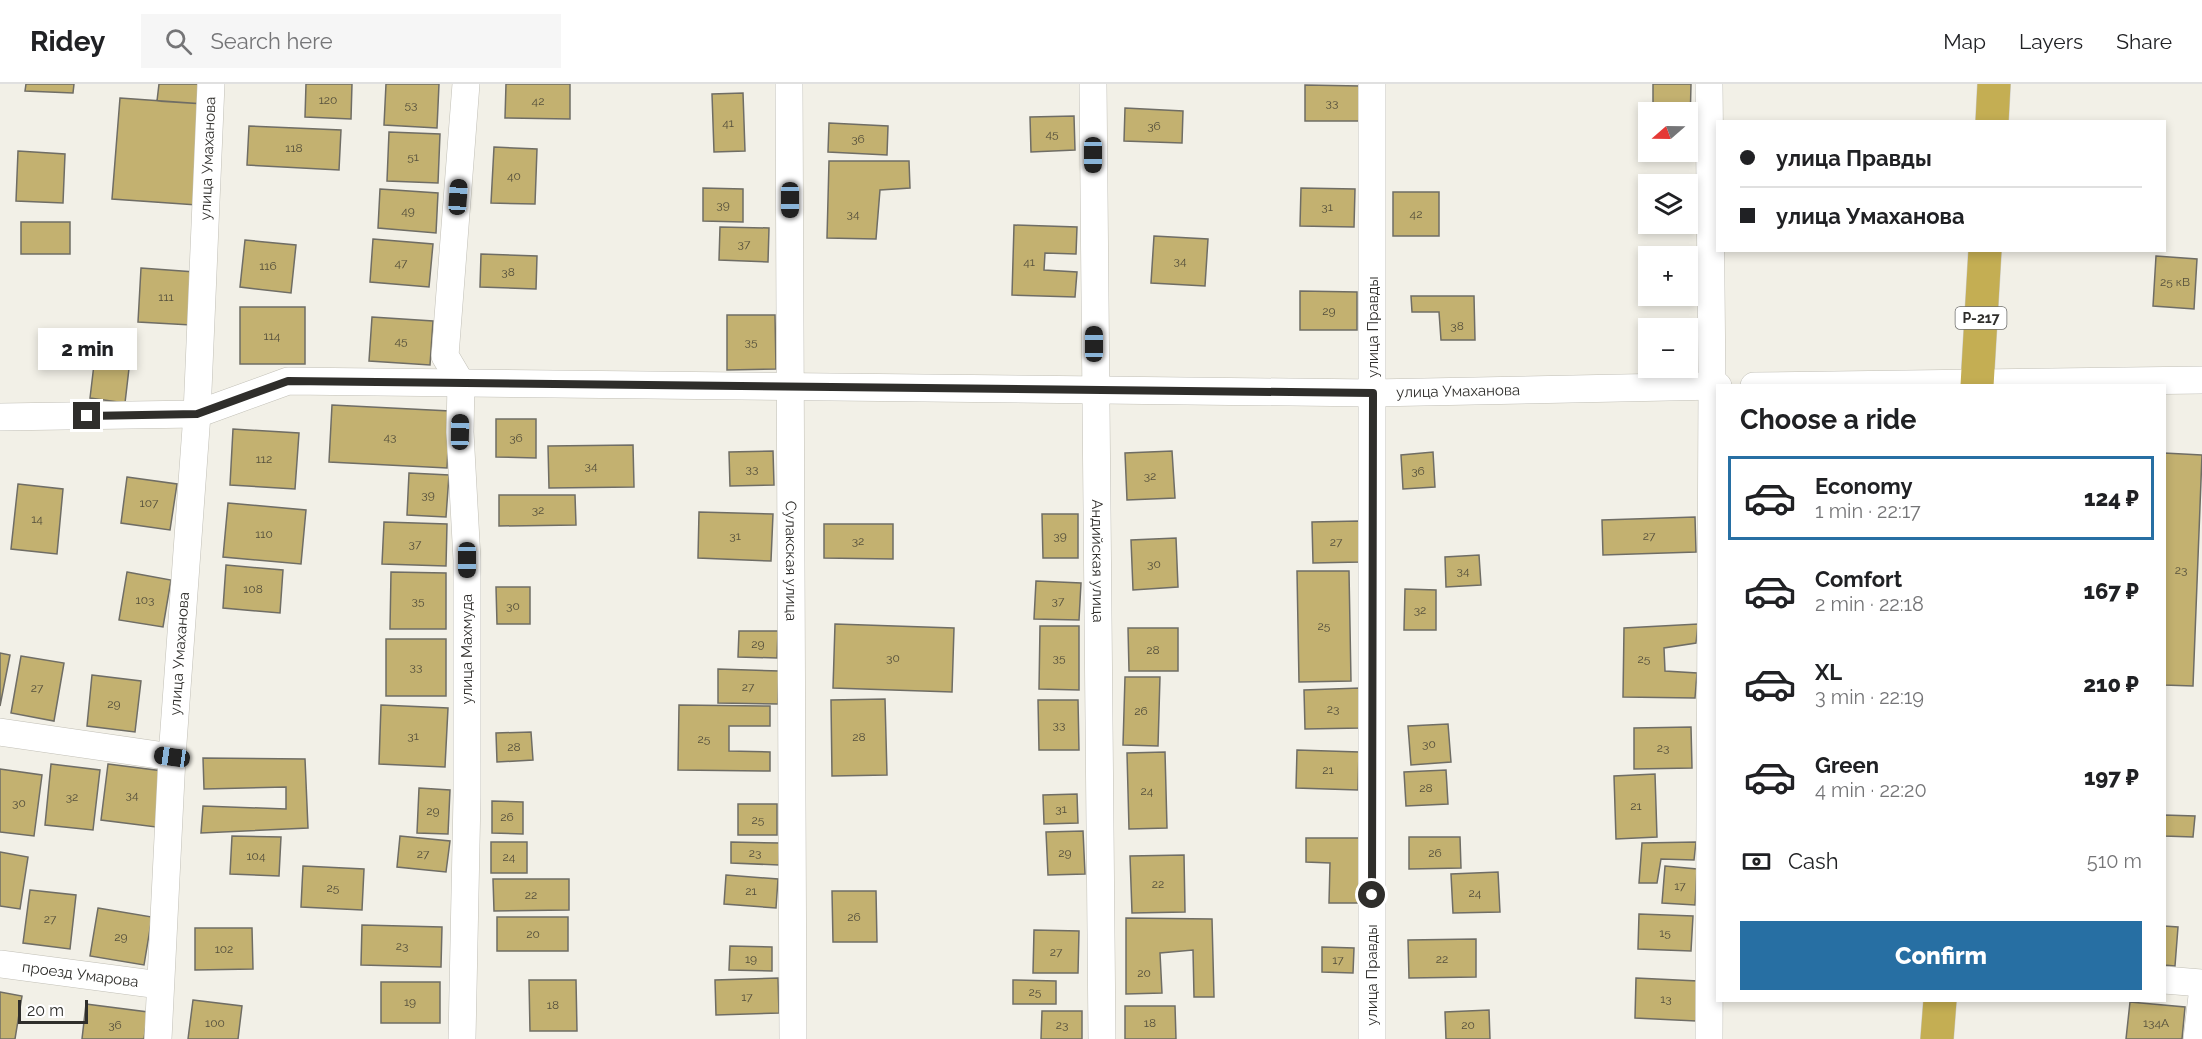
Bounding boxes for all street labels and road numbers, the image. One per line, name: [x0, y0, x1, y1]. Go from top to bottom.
street label: улица Умаханова: [196, 96, 219, 221]
street label: улица Правды: [1364, 276, 1382, 378]
road number: Р-217: [1956, 307, 2006, 329]
street label: улица Умаханова: [1396, 381, 1520, 402]
street label: Андийская улица: [1088, 499, 1107, 623]
street label: Сулакская улица: [782, 501, 800, 621]
street label: улица Умаханова: [166, 591, 193, 716]
street label: улица Махмуда: [458, 594, 476, 704]
street label: улица Правды: [1363, 924, 1381, 1026]
street label: проезд Умарова: [21, 958, 140, 991]

